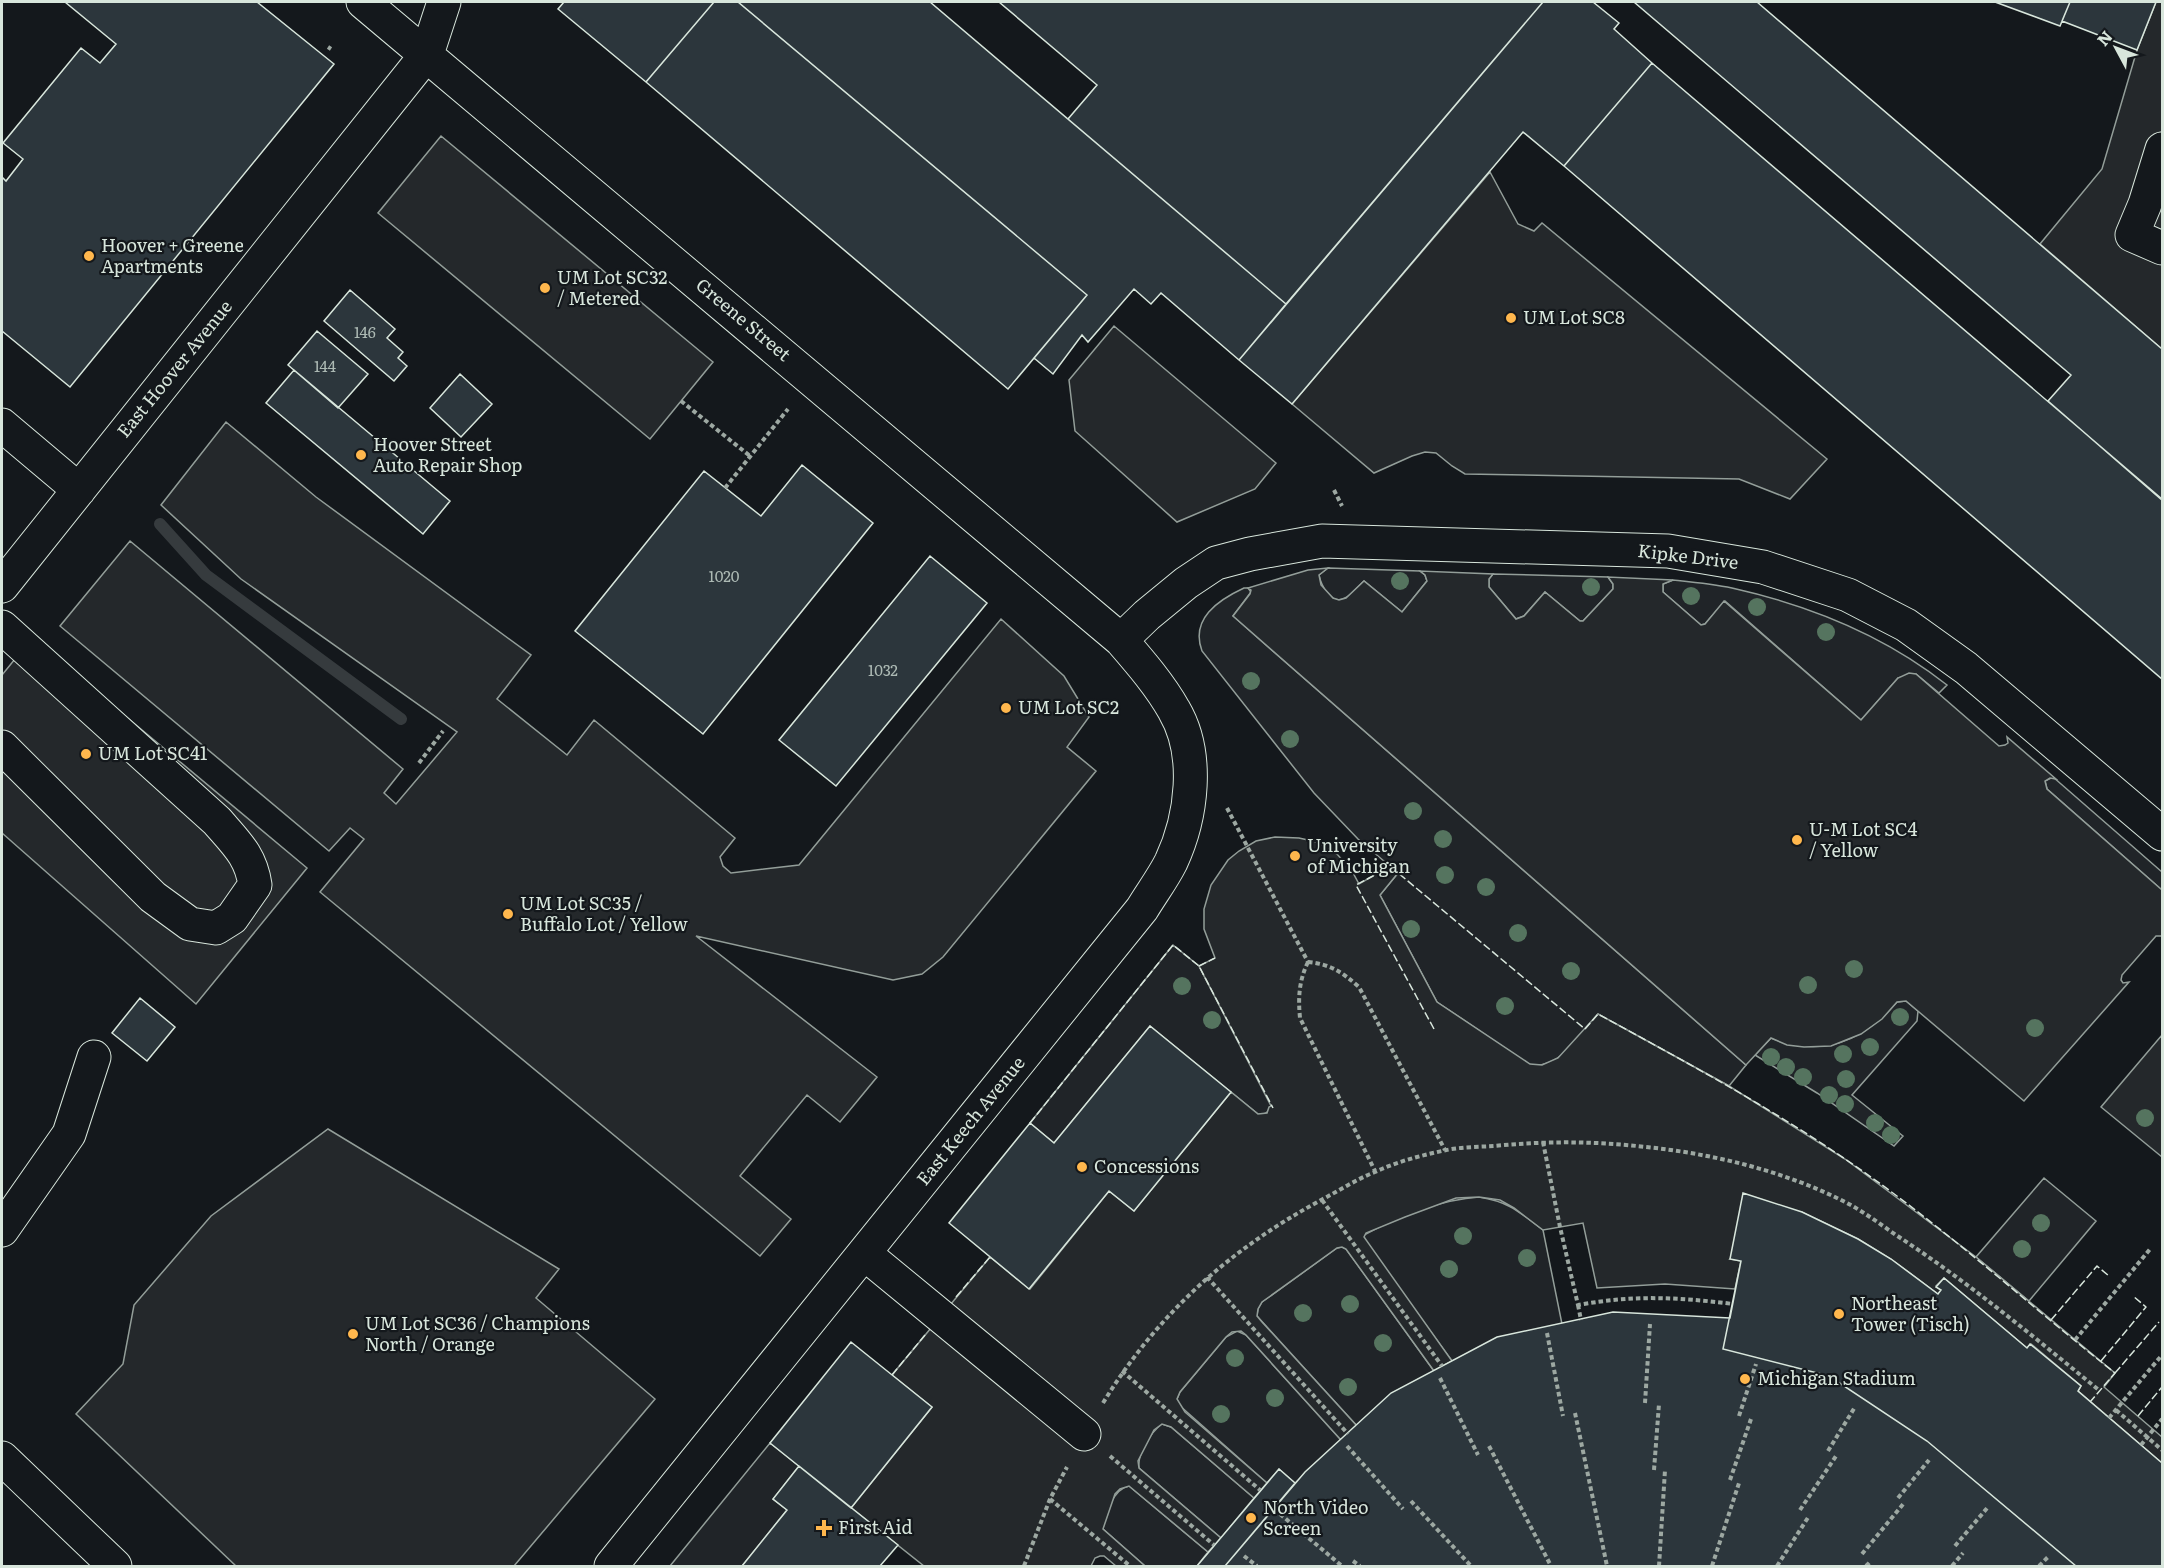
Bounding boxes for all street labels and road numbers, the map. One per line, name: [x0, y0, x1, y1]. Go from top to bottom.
street label: Greene Street: [691, 271, 798, 367]
street label: East Hoover Avenue: [110, 293, 238, 443]
street label: Kipke Drive: [1636, 536, 1740, 575]
street label: East Keech Avenue: [909, 1050, 1030, 1190]

